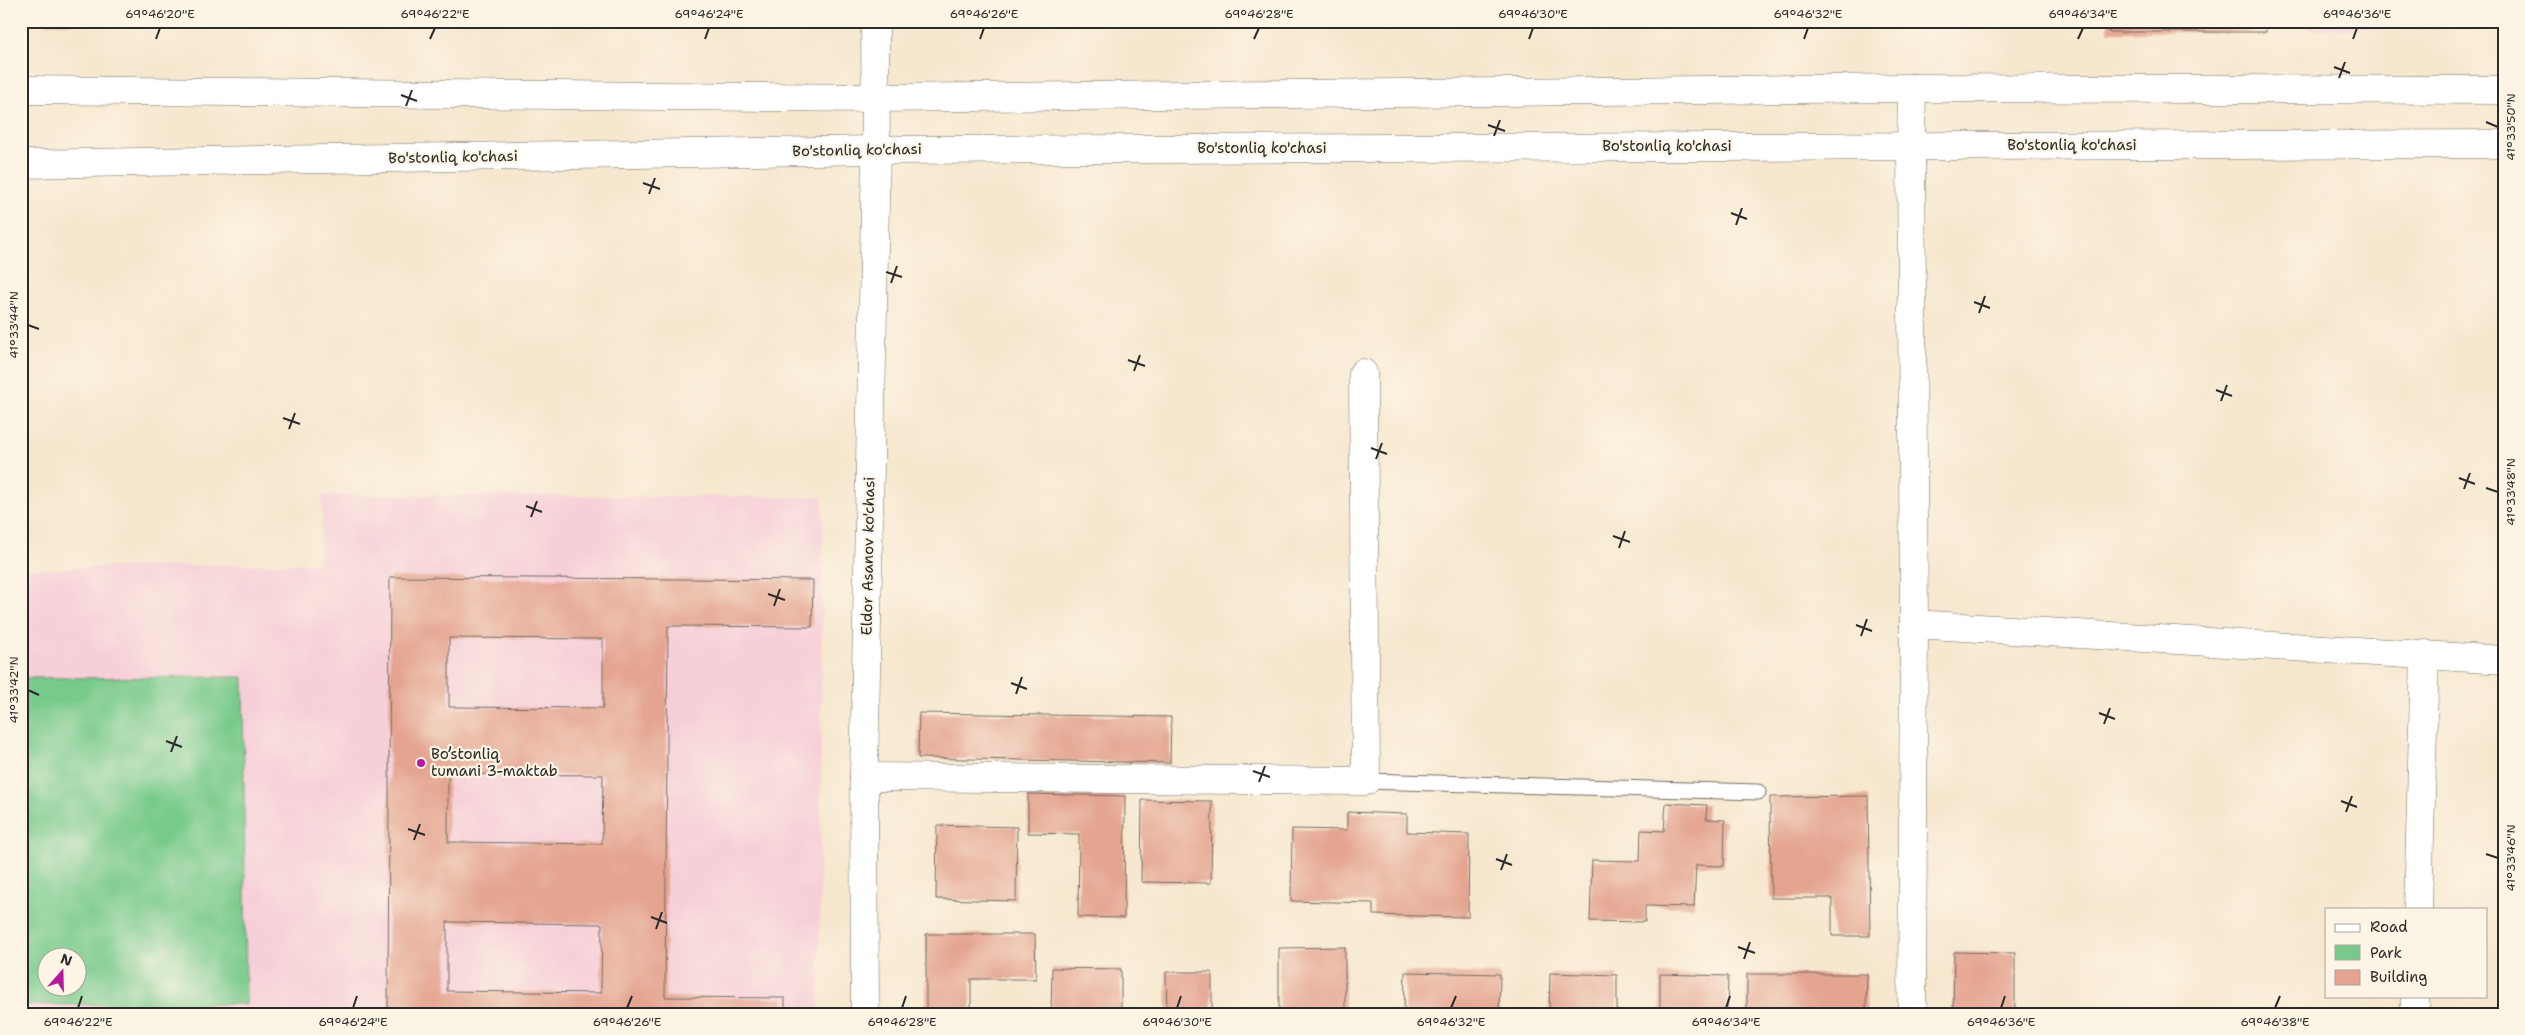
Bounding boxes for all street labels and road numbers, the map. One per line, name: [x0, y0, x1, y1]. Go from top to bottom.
street label: Bo'stonliq ko'chasi: [2007, 135, 2137, 155]
street label: Bo'stonliq ko'chasi: [1602, 136, 1732, 156]
street label: Bo'stonliq ko'chasi: [1197, 138, 1327, 158]
street label: Bo'stonliq ko'chasi: [792, 139, 922, 161]
street label: Bo'stonliq ko'chasi: [388, 146, 518, 168]
street label: Eldor Asanov ko'chasi: [857, 477, 879, 635]

